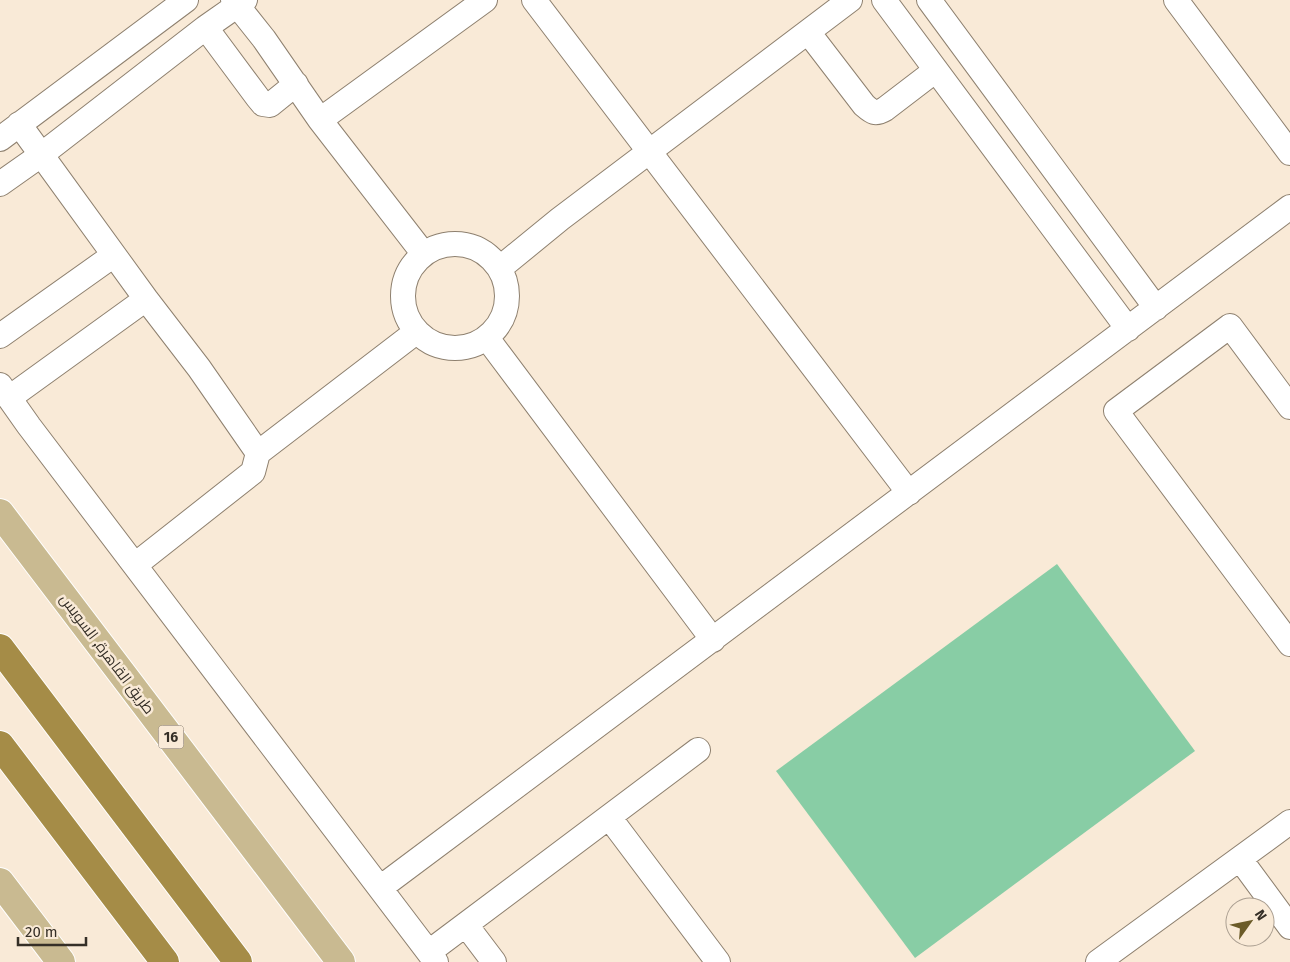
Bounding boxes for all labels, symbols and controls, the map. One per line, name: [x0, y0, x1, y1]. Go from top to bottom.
street label: طريق القاهرة, السويس: [55, 590, 158, 718]
road number: 16: [158, 726, 184, 749]
north arrow: [1225, 897, 1275, 947]
text: N: [1251, 907, 1270, 924]
scale bar: [18, 914, 85, 946]
text: 20 m: [25, 923, 58, 941]

